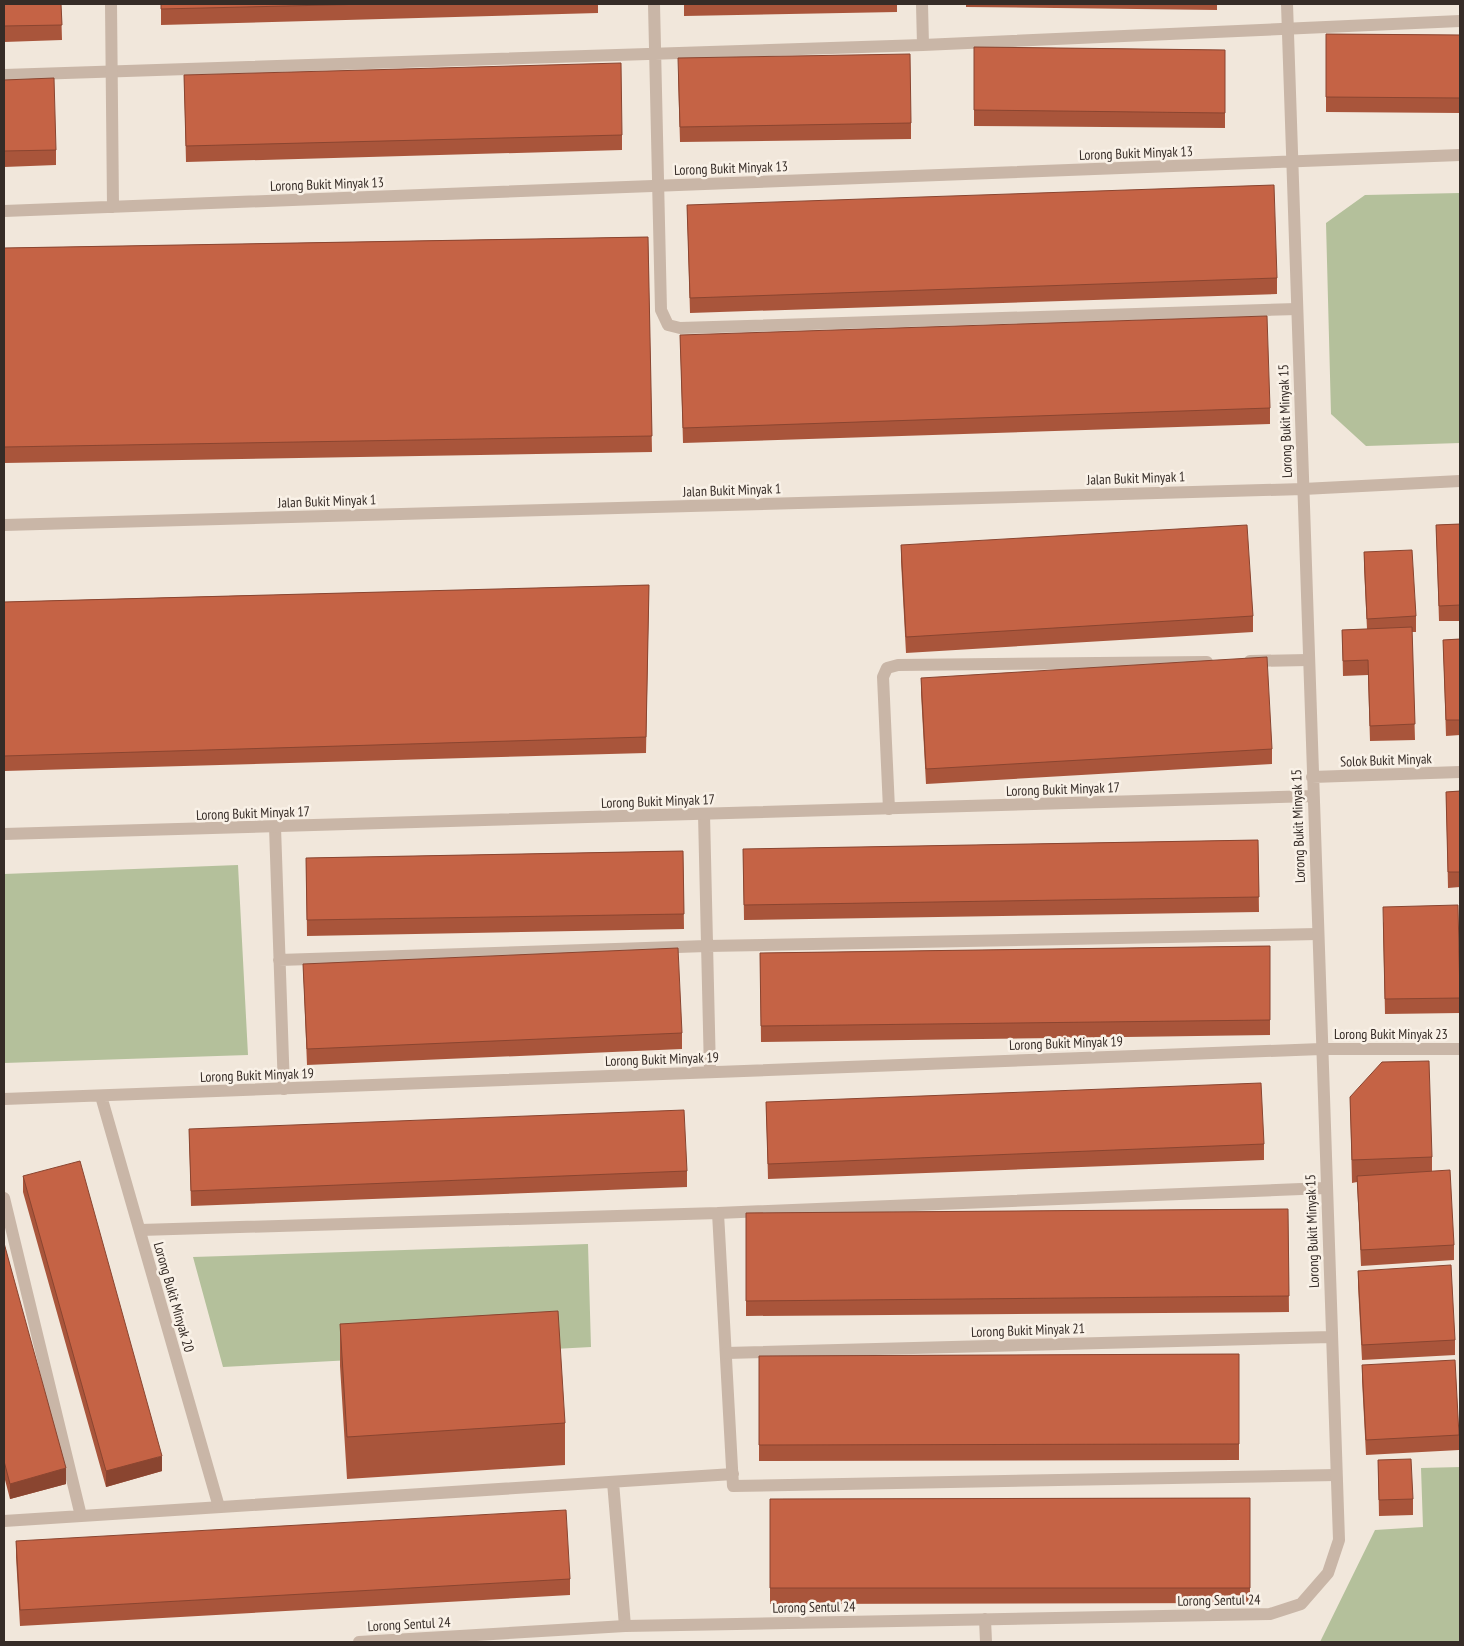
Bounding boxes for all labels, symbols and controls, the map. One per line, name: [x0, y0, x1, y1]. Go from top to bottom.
street label: Lorong Bukit Minyak 13: [1079, 142, 1193, 164]
street label: Lorong Bukit Minyak 13: [674, 157, 788, 179]
street label: Lorong Bukit Minyak 13: [270, 173, 384, 195]
street label: Lorong Bukit Minyak 15: [1274, 364, 1296, 478]
street label: Jalan Bukit Minyak 1: [1086, 467, 1185, 489]
street label: Jalan Bukit Minyak 1: [682, 479, 781, 501]
street label: Jalan Bukit Minyak 1: [277, 490, 376, 512]
street label: Solok Bukit Minyak: [1340, 749, 1433, 771]
street label: Lorong Bukit Minyak 15: [1287, 769, 1309, 883]
street label: Lorong Bukit Minyak 17: [1006, 778, 1120, 800]
street label: Lorong Bukit Minyak 17: [601, 790, 715, 812]
street label: Lorong Bukit Minyak 17: [196, 802, 310, 824]
street label: Lorong Bukit Minyak 23: [1334, 1025, 1448, 1043]
street label: Lorong Bukit Minyak 19: [1009, 1032, 1123, 1054]
street label: Lorong Bukit Minyak 19: [605, 1048, 719, 1070]
street label: Lorong Bukit Minyak 19: [200, 1064, 314, 1086]
street label: Lorong Bukit Minyak 15: [1301, 1174, 1323, 1288]
street label: Lorong Bukit Minyak 20: [150, 1240, 198, 1354]
street label: Lorong Bukit Minyak 21: [971, 1319, 1085, 1341]
street label: Lorong Sentul 24: [1177, 1590, 1261, 1610]
street label: Lorong Sentul 24: [772, 1597, 856, 1617]
street label: Lorong Sentul 24: [367, 1613, 452, 1635]

